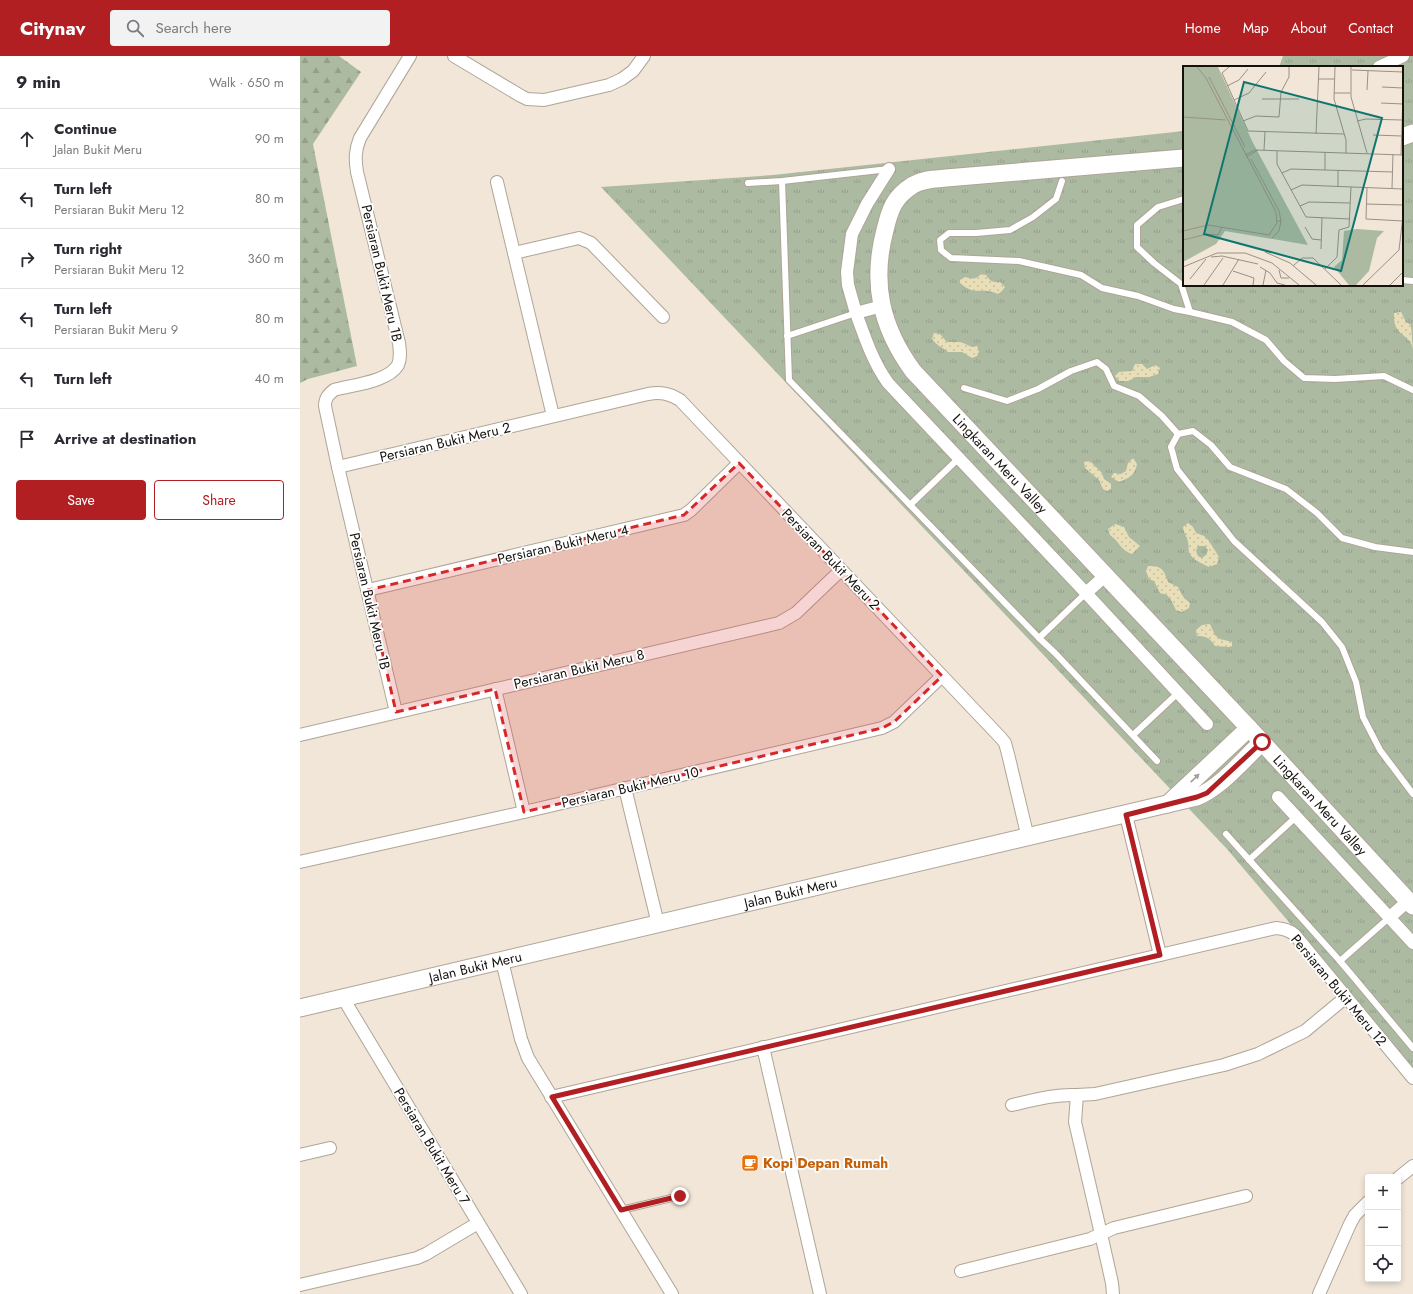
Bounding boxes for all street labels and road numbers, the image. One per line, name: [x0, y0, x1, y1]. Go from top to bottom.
street label: Persiaran Bukit Meru 1B: [357, 203, 408, 344]
street label: Lingkaran Meru Valley: [948, 409, 1053, 519]
street label: Persiaran Bukit Meru 2: [378, 417, 512, 467]
street label: Persiaran Bukit Meru 2: [777, 504, 885, 614]
street label: Persiaran Bukit Meru 4: [495, 519, 631, 569]
street label: Persiaran Bukit Meru 1B: [345, 531, 396, 672]
street label: Persiaran Bukit Meru 8: [512, 644, 646, 694]
street label: Lingkaran Meru Valley: [1269, 750, 1372, 861]
street label: Persiaran Bukit Meru 10: [559, 761, 701, 813]
street label: Jalan Bukit Meru: [740, 872, 839, 914]
street label: Persiaran Bukit Meru 12: [1286, 930, 1392, 1050]
street label: Jalan Bukit Meru: [425, 946, 524, 988]
street label: Persiaran Bukit Meru 7: [389, 1084, 475, 1209]

